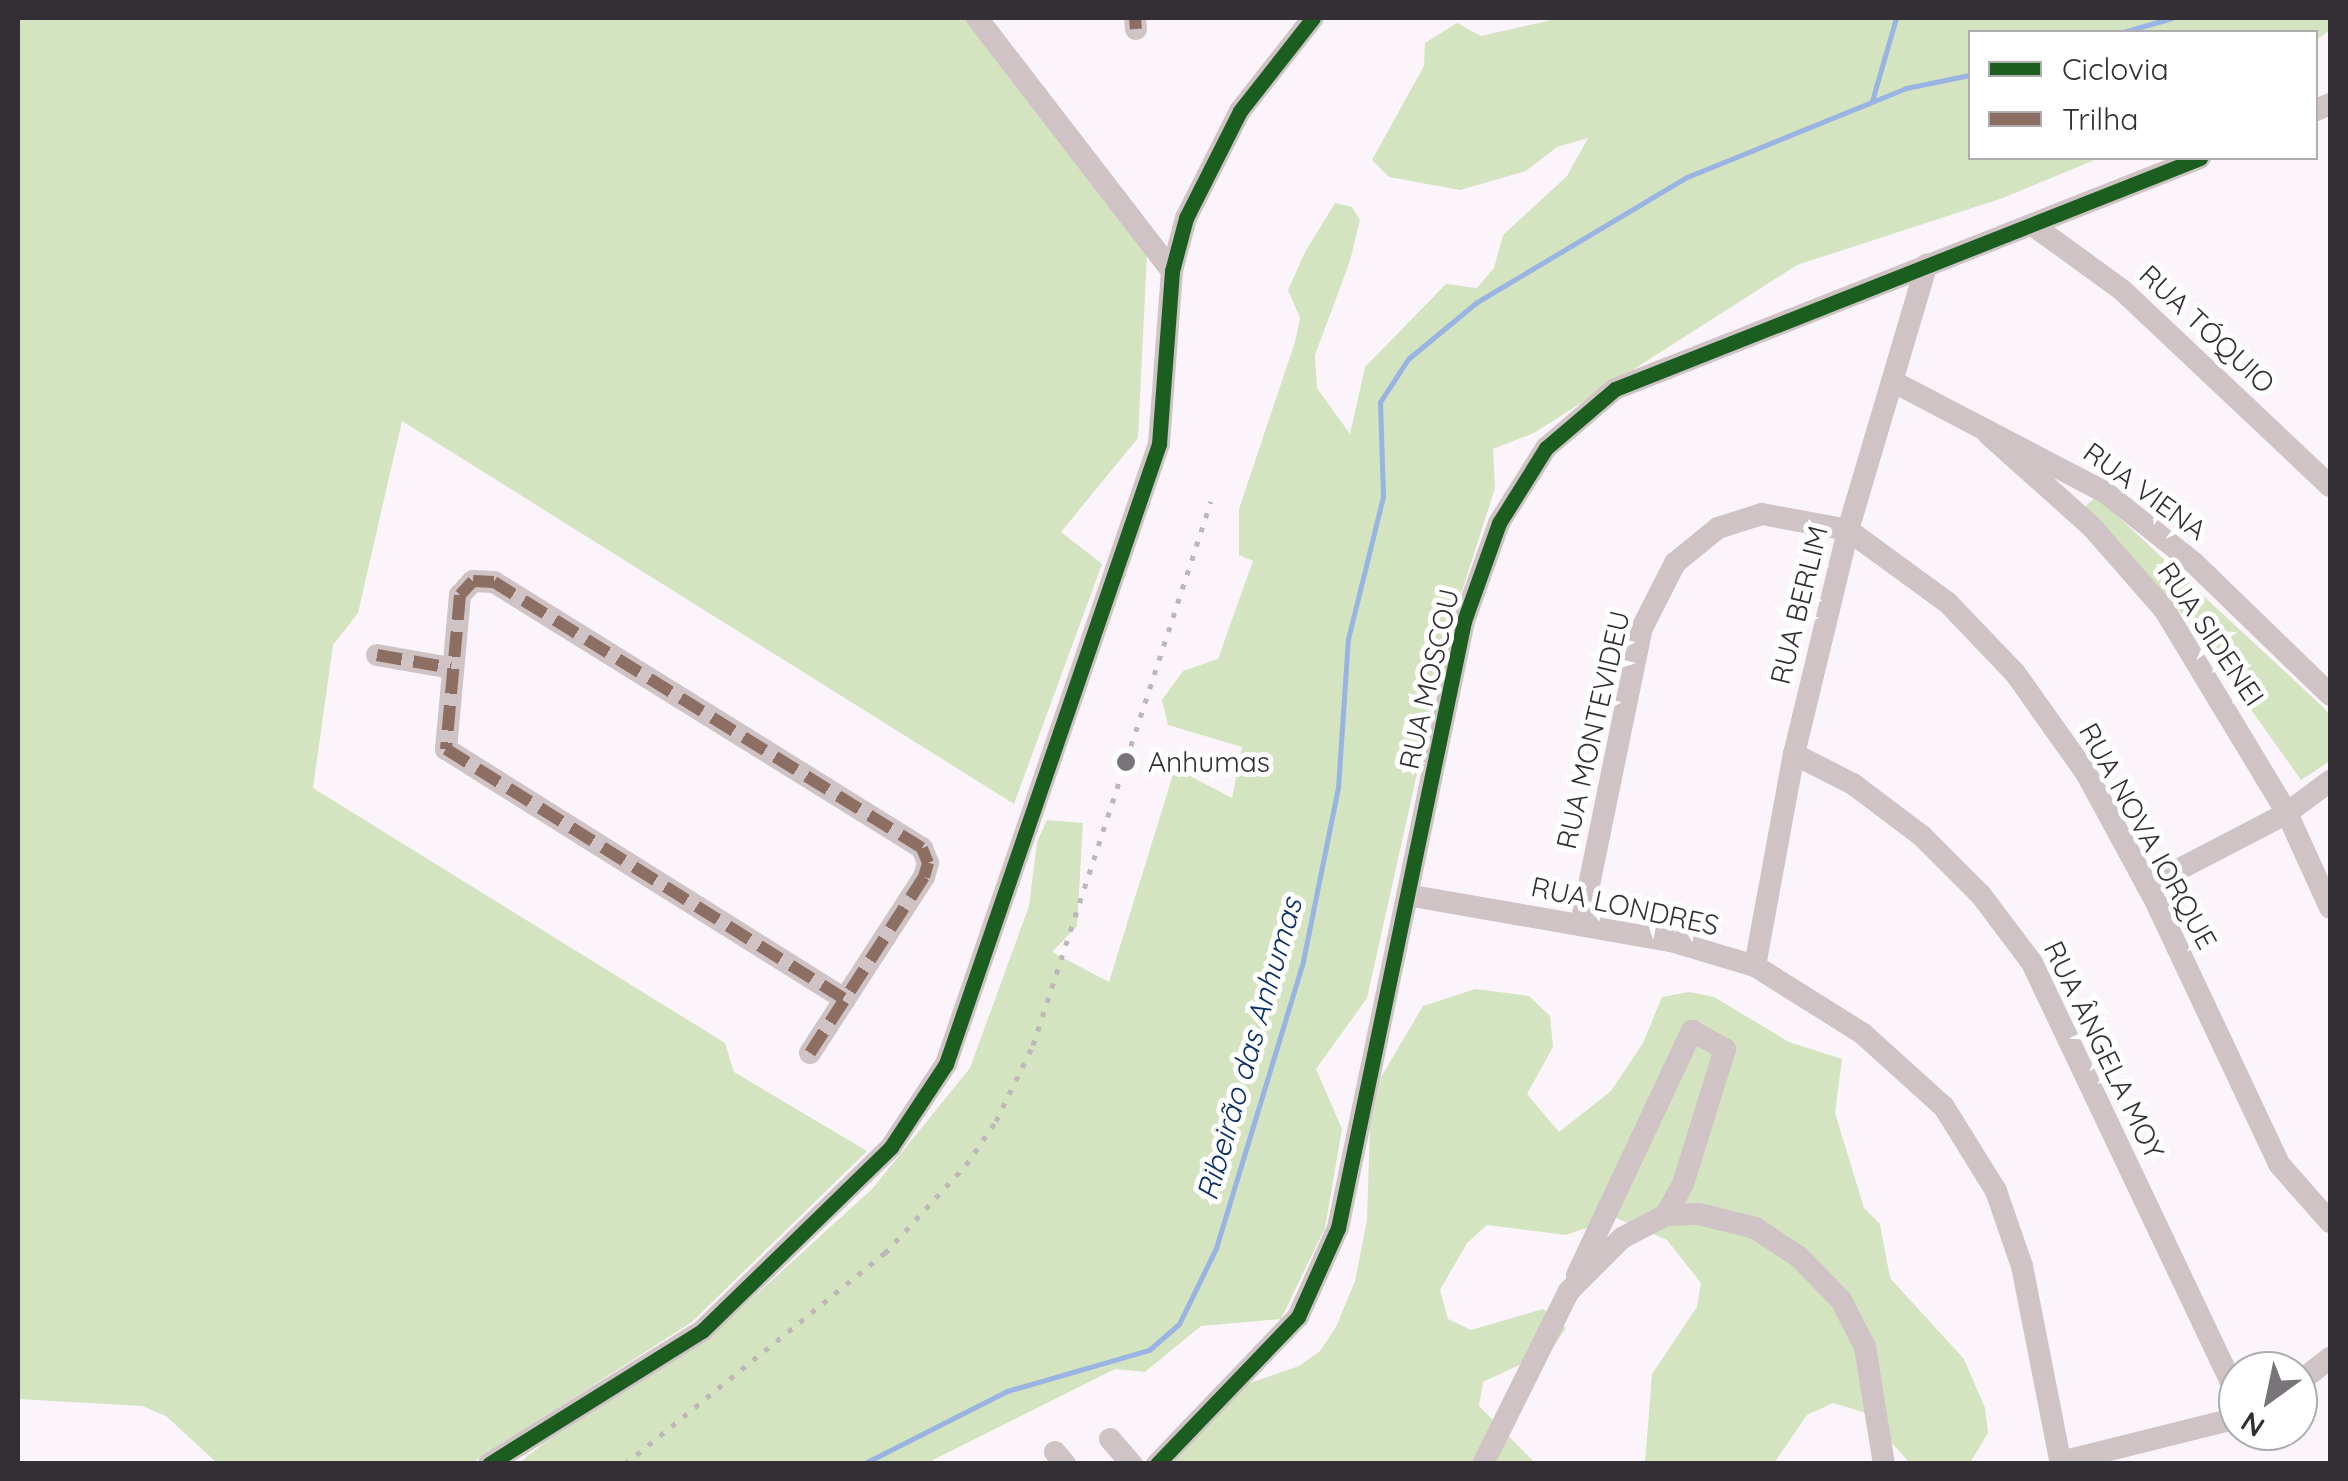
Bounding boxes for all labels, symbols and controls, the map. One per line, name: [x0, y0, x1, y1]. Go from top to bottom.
legend: [1968, 30, 2318, 160]
text: Ciclovia: [2062, 50, 2169, 88]
text: Trilha: [2062, 100, 2138, 138]
street label: RUA TÓQUIO: [2132, 258, 2282, 400]
street label: RUA VIENA: [2077, 435, 2213, 547]
street label: RUA BERLIM: [1763, 522, 1835, 688]
street label: RUA SIDENEI: [2151, 556, 2271, 712]
street label: RUA MOSCOU: [1392, 586, 1466, 772]
street label: RUA MONTEVIDEU: [1549, 608, 1637, 852]
street label: RUA NOVA IORQUE: [2072, 717, 2224, 955]
place label: Anhumas: [1148, 745, 1270, 779]
marker: Anhumas: [1113, 749, 1139, 775]
street label: RUA LONDRES: [1528, 870, 1722, 942]
water label: Ribeirão das Anhumas: [1189, 894, 1309, 1204]
street label: RUA ÂNGELA MOY: [2037, 936, 2171, 1164]
north arrow: [2218, 1351, 2318, 1451]
text: N: [2234, 1405, 2271, 1445]

